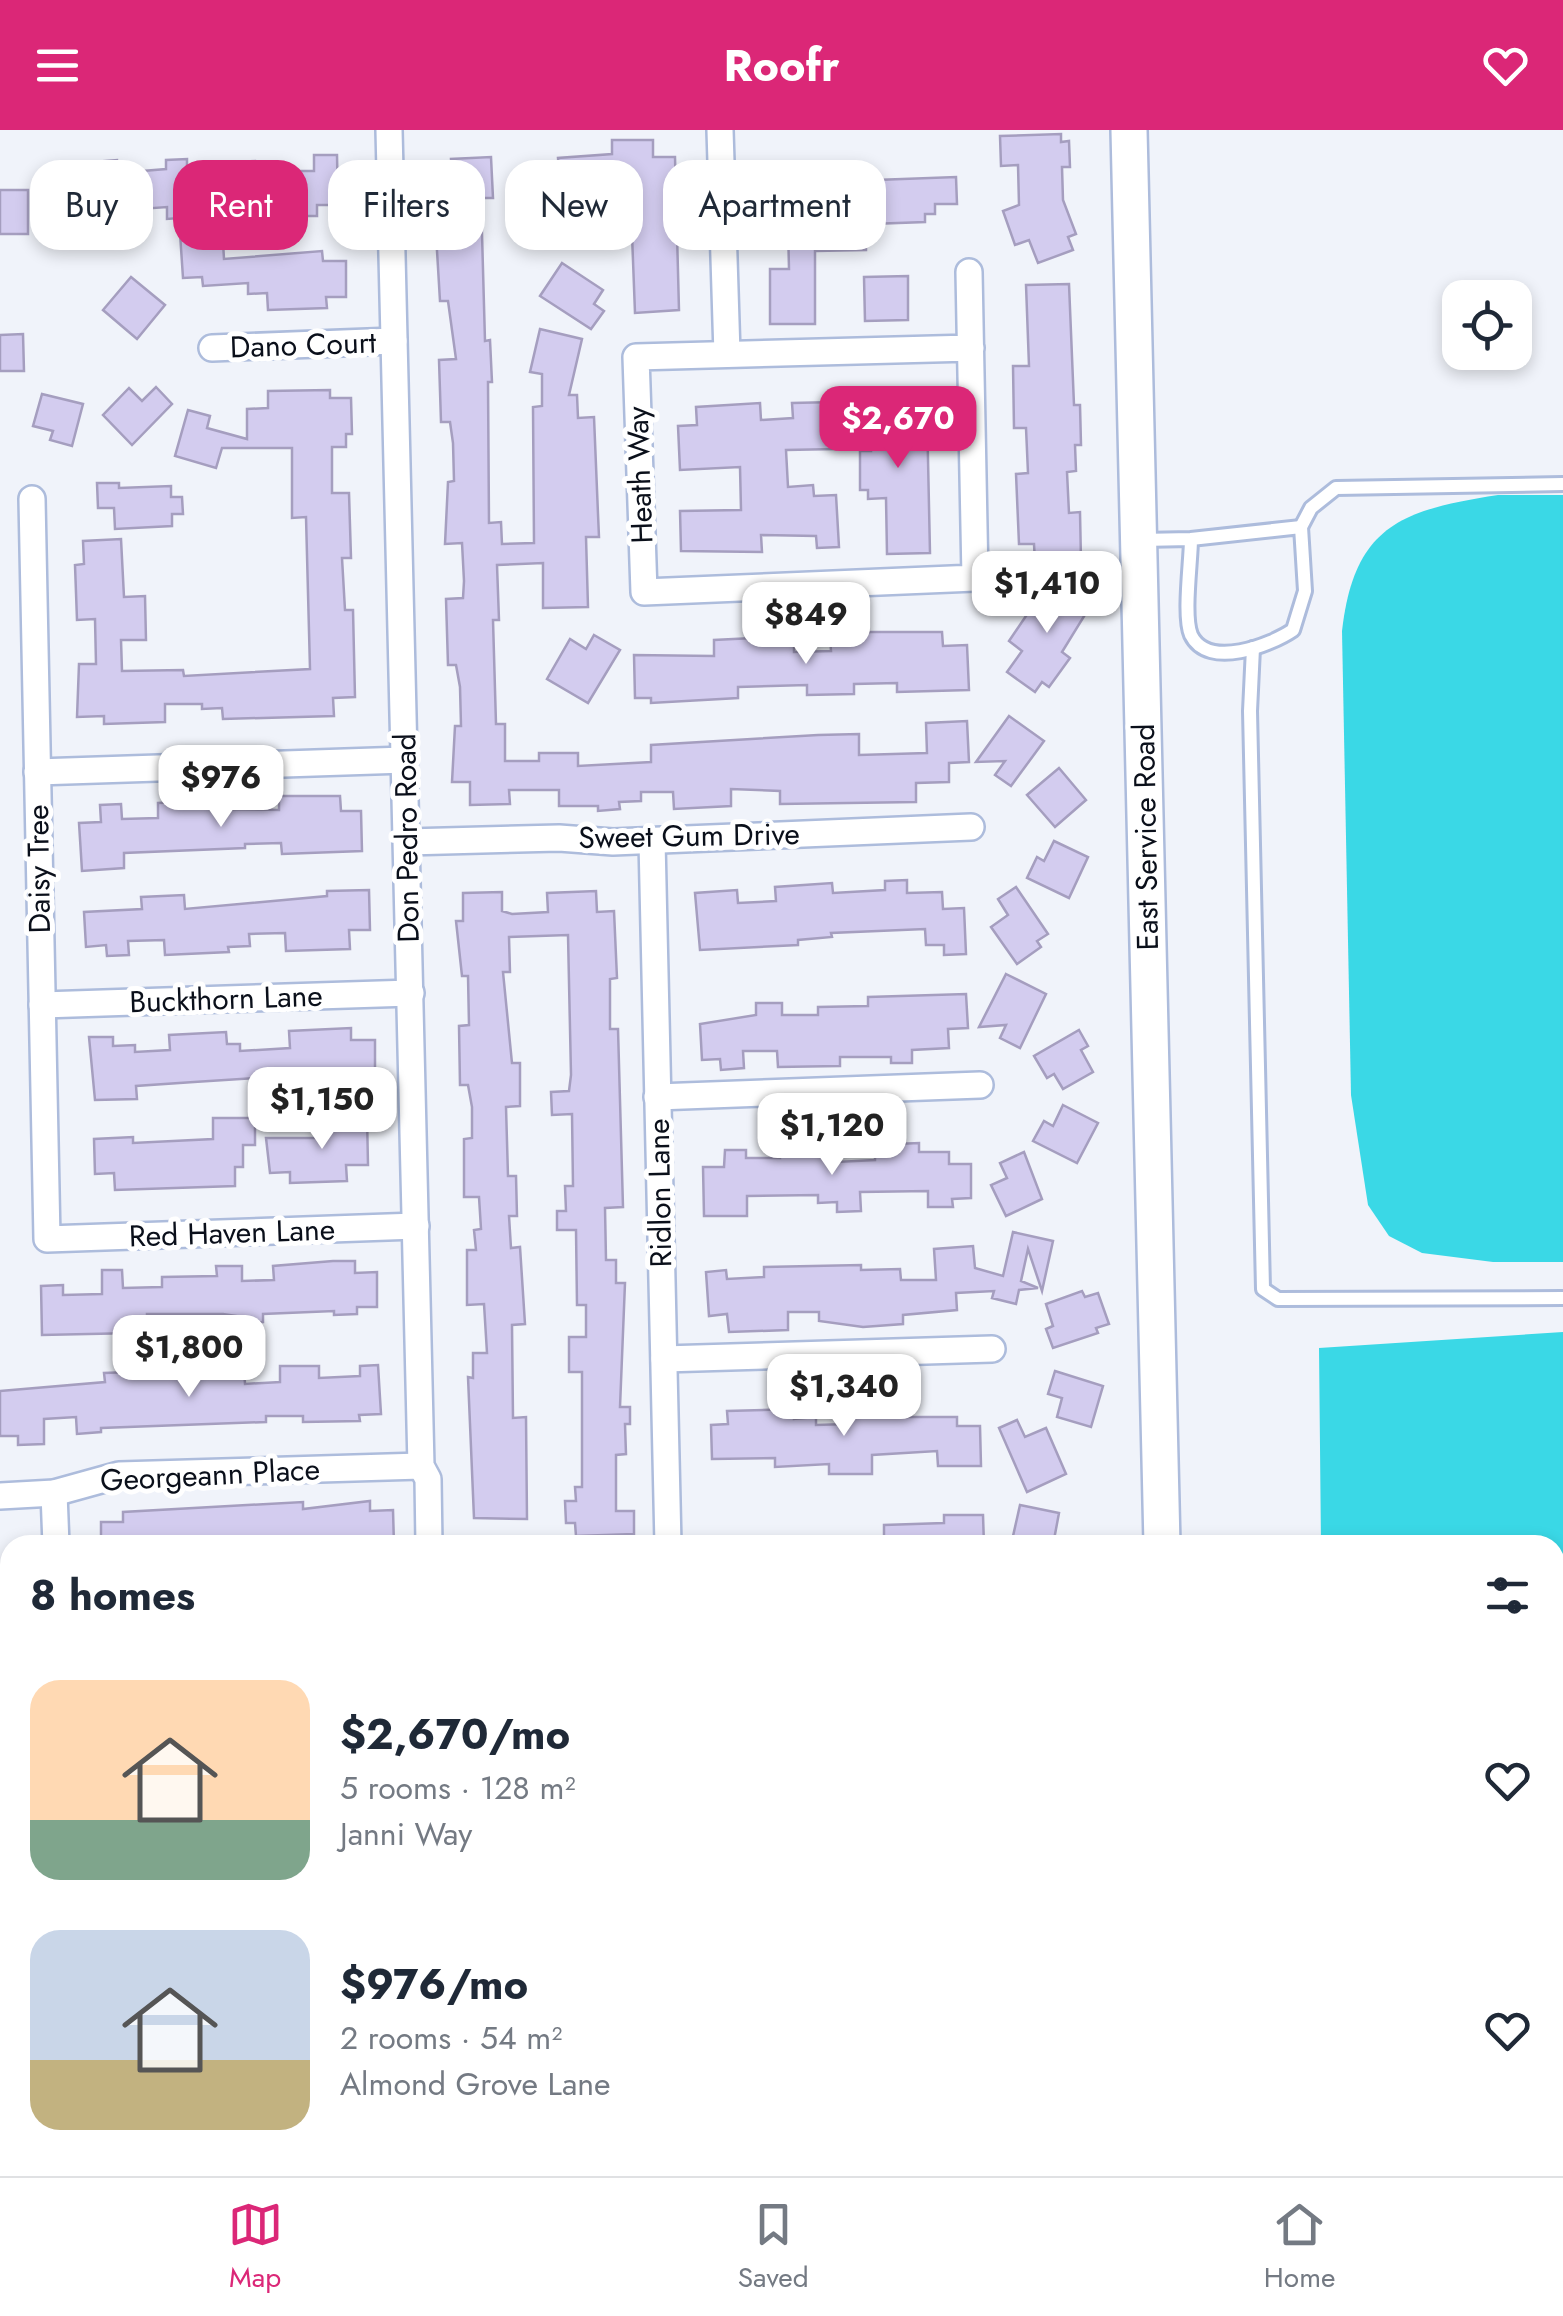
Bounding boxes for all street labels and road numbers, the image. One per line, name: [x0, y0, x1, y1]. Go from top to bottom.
street label: Dano Court: [229, 320, 378, 369]
street label: Heath Way: [616, 405, 663, 544]
street label: East Service Road: [1122, 723, 1169, 951]
street label: Don Pedro Road: [383, 733, 430, 943]
street label: Daisy Tree: [16, 804, 61, 934]
street label: Sweet Gum Drive: [578, 812, 800, 859]
street label: Buckthorn Lane: [129, 974, 323, 1023]
street label: Ridlon Lane: [637, 1118, 682, 1268]
street label: Red Haven Lane: [128, 1207, 336, 1258]
street label: Georgeann Place: [99, 1447, 321, 1502]

